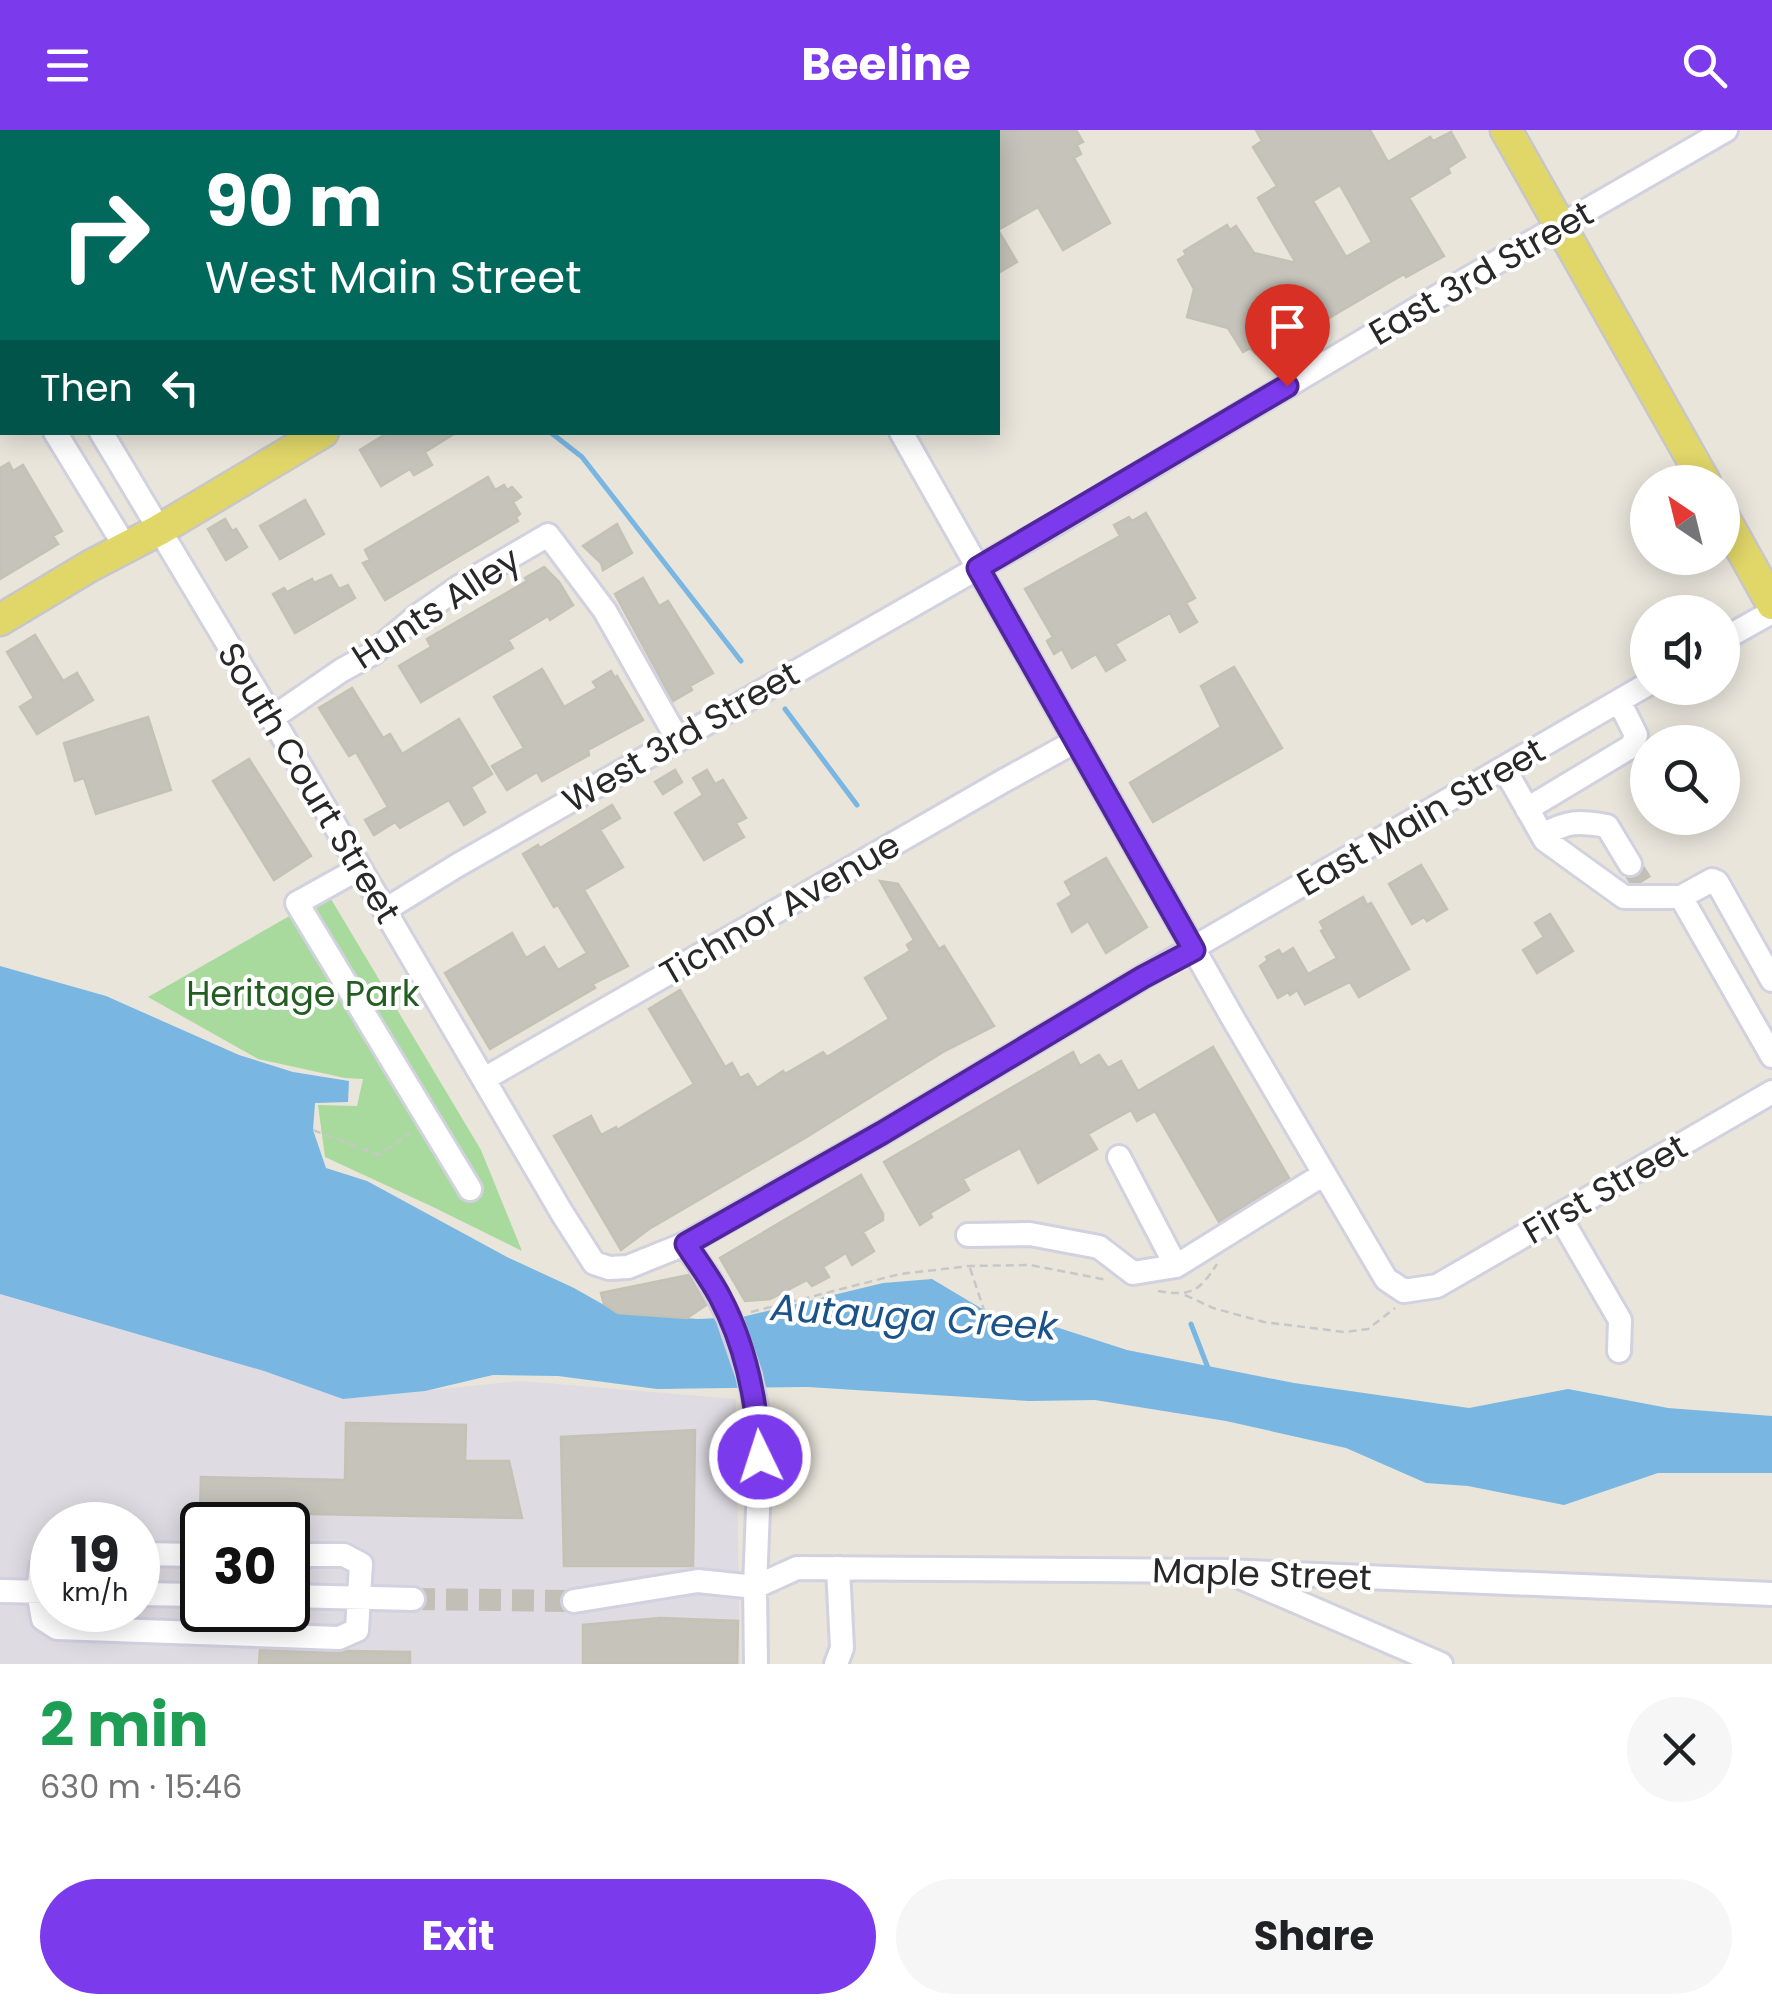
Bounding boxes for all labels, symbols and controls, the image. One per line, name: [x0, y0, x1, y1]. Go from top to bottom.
text: Beeline: [801, 33, 971, 96]
icon: menu: [40, 38, 95, 93]
icon: search: [1677, 38, 1732, 93]
text: 90 m: [205, 152, 383, 251]
icon: right: [40, 170, 170, 300]
street label: East 3rd Street: [1360, 189, 1602, 357]
text: West Main Street: [205, 246, 582, 309]
pin: [1245, 284, 1330, 387]
icon: arrive: [1260, 299, 1315, 354]
icon: left: [153, 360, 208, 415]
text: Then: [40, 361, 133, 414]
north arrow: [1630, 465, 1740, 575]
map controls: [1630, 465, 1740, 835]
street label: Hunts Alley: [342, 535, 530, 680]
button: sound: [1630, 595, 1740, 705]
street label: South Court Street: [206, 633, 413, 932]
street label: West 3rd Street: [554, 649, 808, 824]
button: search: [1630, 725, 1740, 835]
street label: East Main Street: [1288, 726, 1554, 907]
street label: Tichnor Avenue: [651, 820, 909, 997]
park label: Heritage Park: [186, 969, 420, 1018]
street label: First Street: [1514, 1122, 1696, 1255]
water label: Autauga Creek: [768, 1280, 1060, 1353]
position arrow: [708, 1405, 812, 1509]
speed limit sign: 30: [180, 1502, 310, 1632]
text: 19: [70, 1519, 120, 1590]
street label: Maple Street: [1151, 1545, 1373, 1602]
text: km/h: [62, 1575, 128, 1610]
text: 2 min: [40, 1683, 209, 1767]
button: close: [1627, 1697, 1732, 1802]
text: 630 m · 15:46: [40, 1764, 242, 1809]
button: Exit: [40, 1879, 876, 1994]
button: Share: [896, 1879, 1732, 1994]

